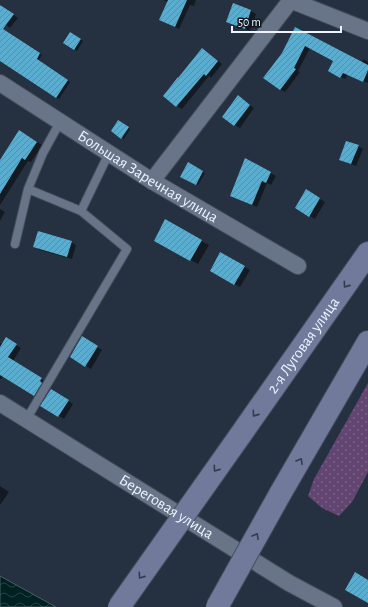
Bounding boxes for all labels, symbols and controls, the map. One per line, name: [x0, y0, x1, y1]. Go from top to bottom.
scale bar: [232, 8, 341, 34]
text: 50 m: [238, 16, 261, 28]
street label: Большая Заречная улица: [75, 127, 221, 226]
one-way arrow: [343, 281, 351, 288]
street label: 2-я Луговая улица: [264, 294, 342, 396]
one-way arrow: [252, 410, 260, 417]
one-way arrow: [295, 458, 302, 465]
one-way arrow: [214, 465, 221, 472]
street label: Береговая улица: [116, 471, 216, 542]
one-way arrow: [252, 533, 259, 541]
one-way arrow: [139, 571, 146, 578]

